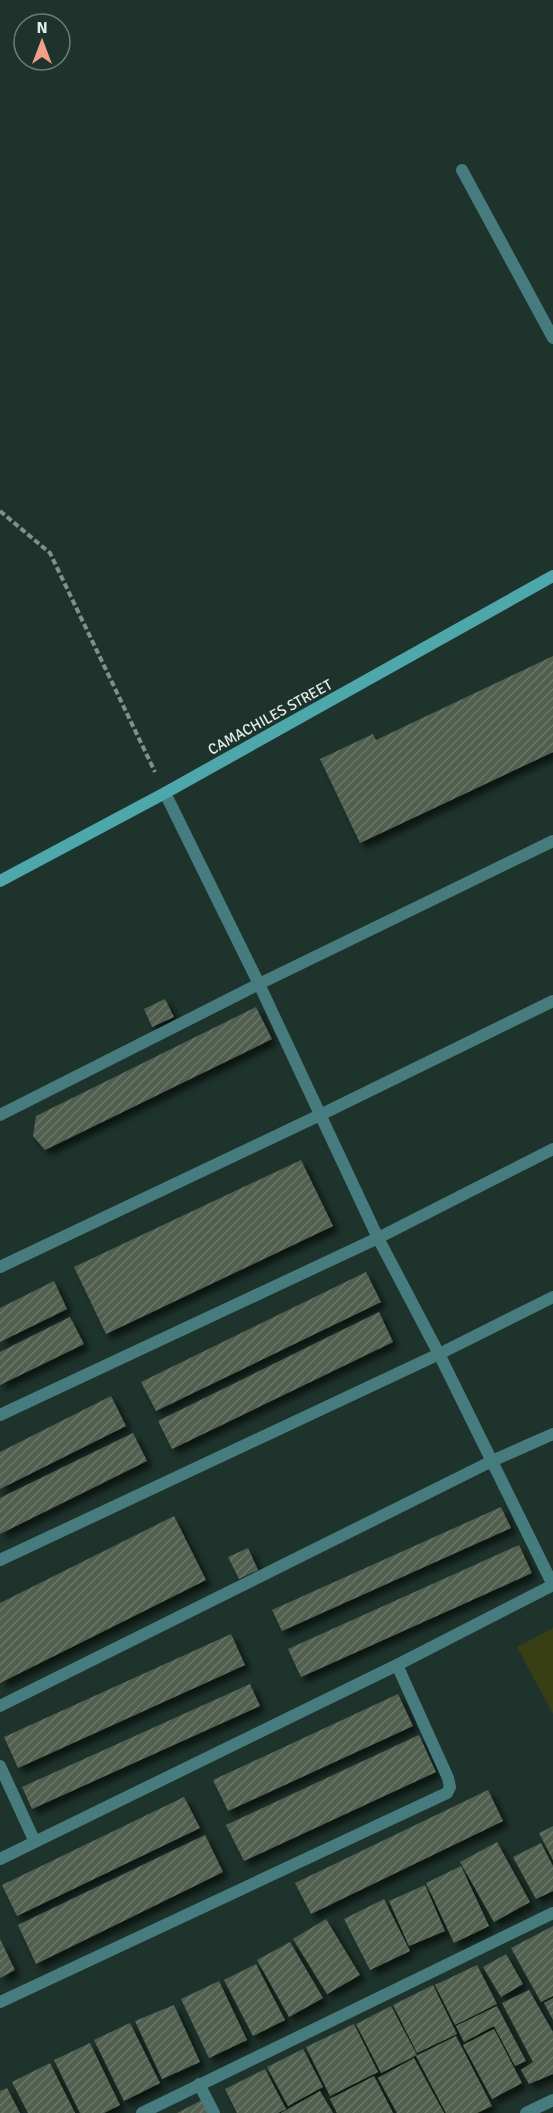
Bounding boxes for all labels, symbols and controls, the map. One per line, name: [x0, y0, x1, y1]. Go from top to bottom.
north arrow: [12, 12, 72, 72]
text: N: [36, 18, 48, 38]
street label: CAMACHILES STREET: [205, 675, 336, 759]

